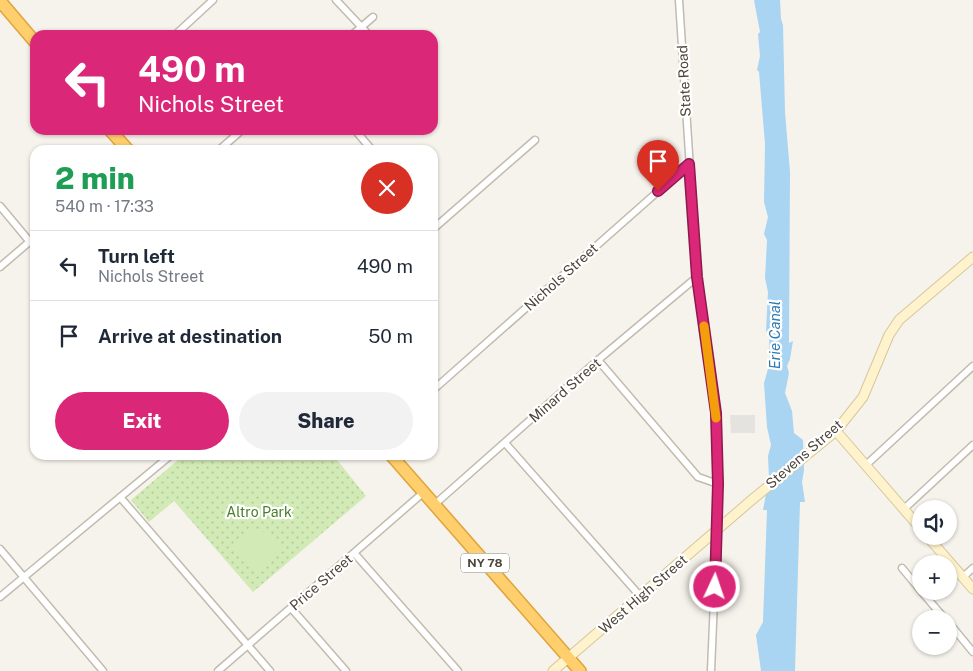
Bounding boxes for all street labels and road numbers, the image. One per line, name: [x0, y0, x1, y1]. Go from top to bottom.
street label: State Road: [674, 45, 694, 117]
street label: Nichols Street: [521, 240, 601, 314]
street label: Minard Street: [526, 355, 604, 425]
street label: Stevens Street: [762, 416, 846, 492]
street label: Price Street: [286, 551, 356, 613]
street label: West High Street: [596, 551, 690, 637]
road number: NY 78: [461, 554, 509, 572]

